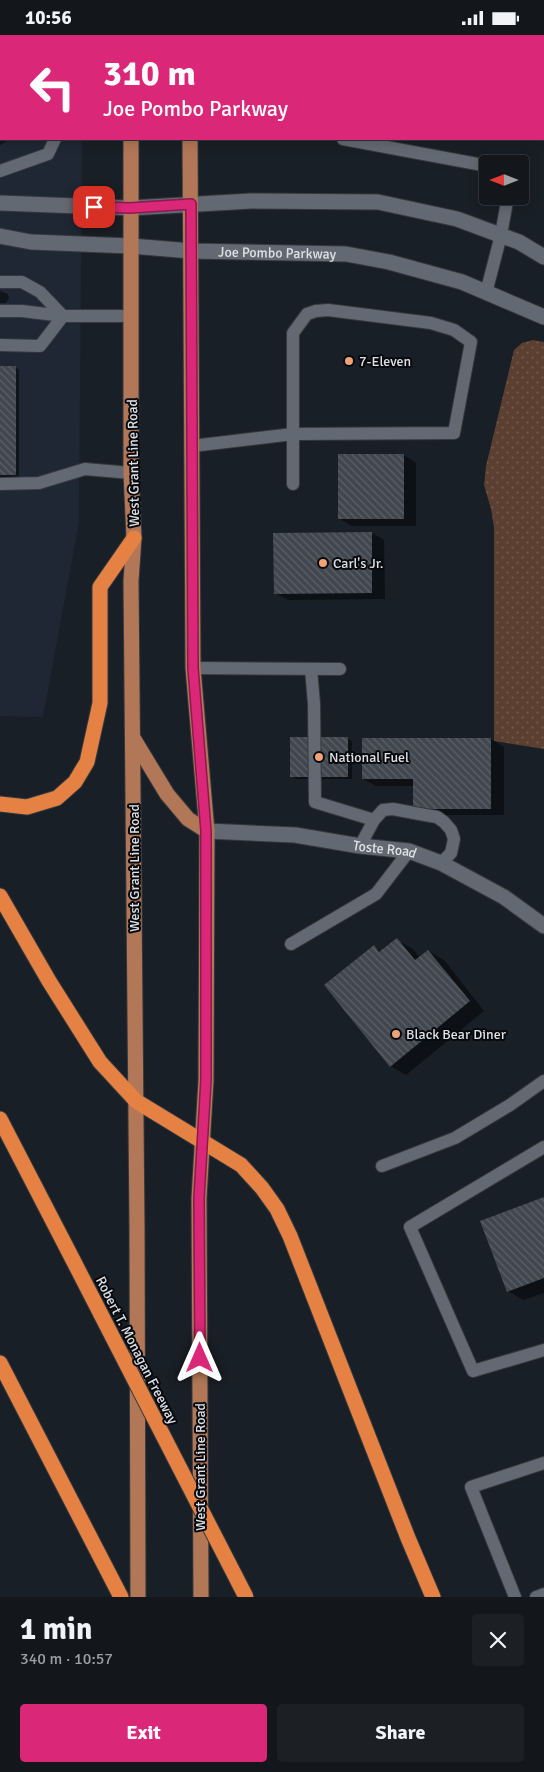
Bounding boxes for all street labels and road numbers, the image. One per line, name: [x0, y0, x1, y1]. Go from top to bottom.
street label: Joe Pombo Parkway: [218, 244, 337, 263]
street label: West Grant Line Road: [124, 399, 143, 527]
street label: West Grant Line Road: [126, 804, 143, 932]
street label: Toste Road: [352, 837, 419, 862]
street label: Robert T. Monagan Freeway: [92, 1274, 181, 1427]
street label: West Grant Line Road: [192, 1403, 209, 1531]

